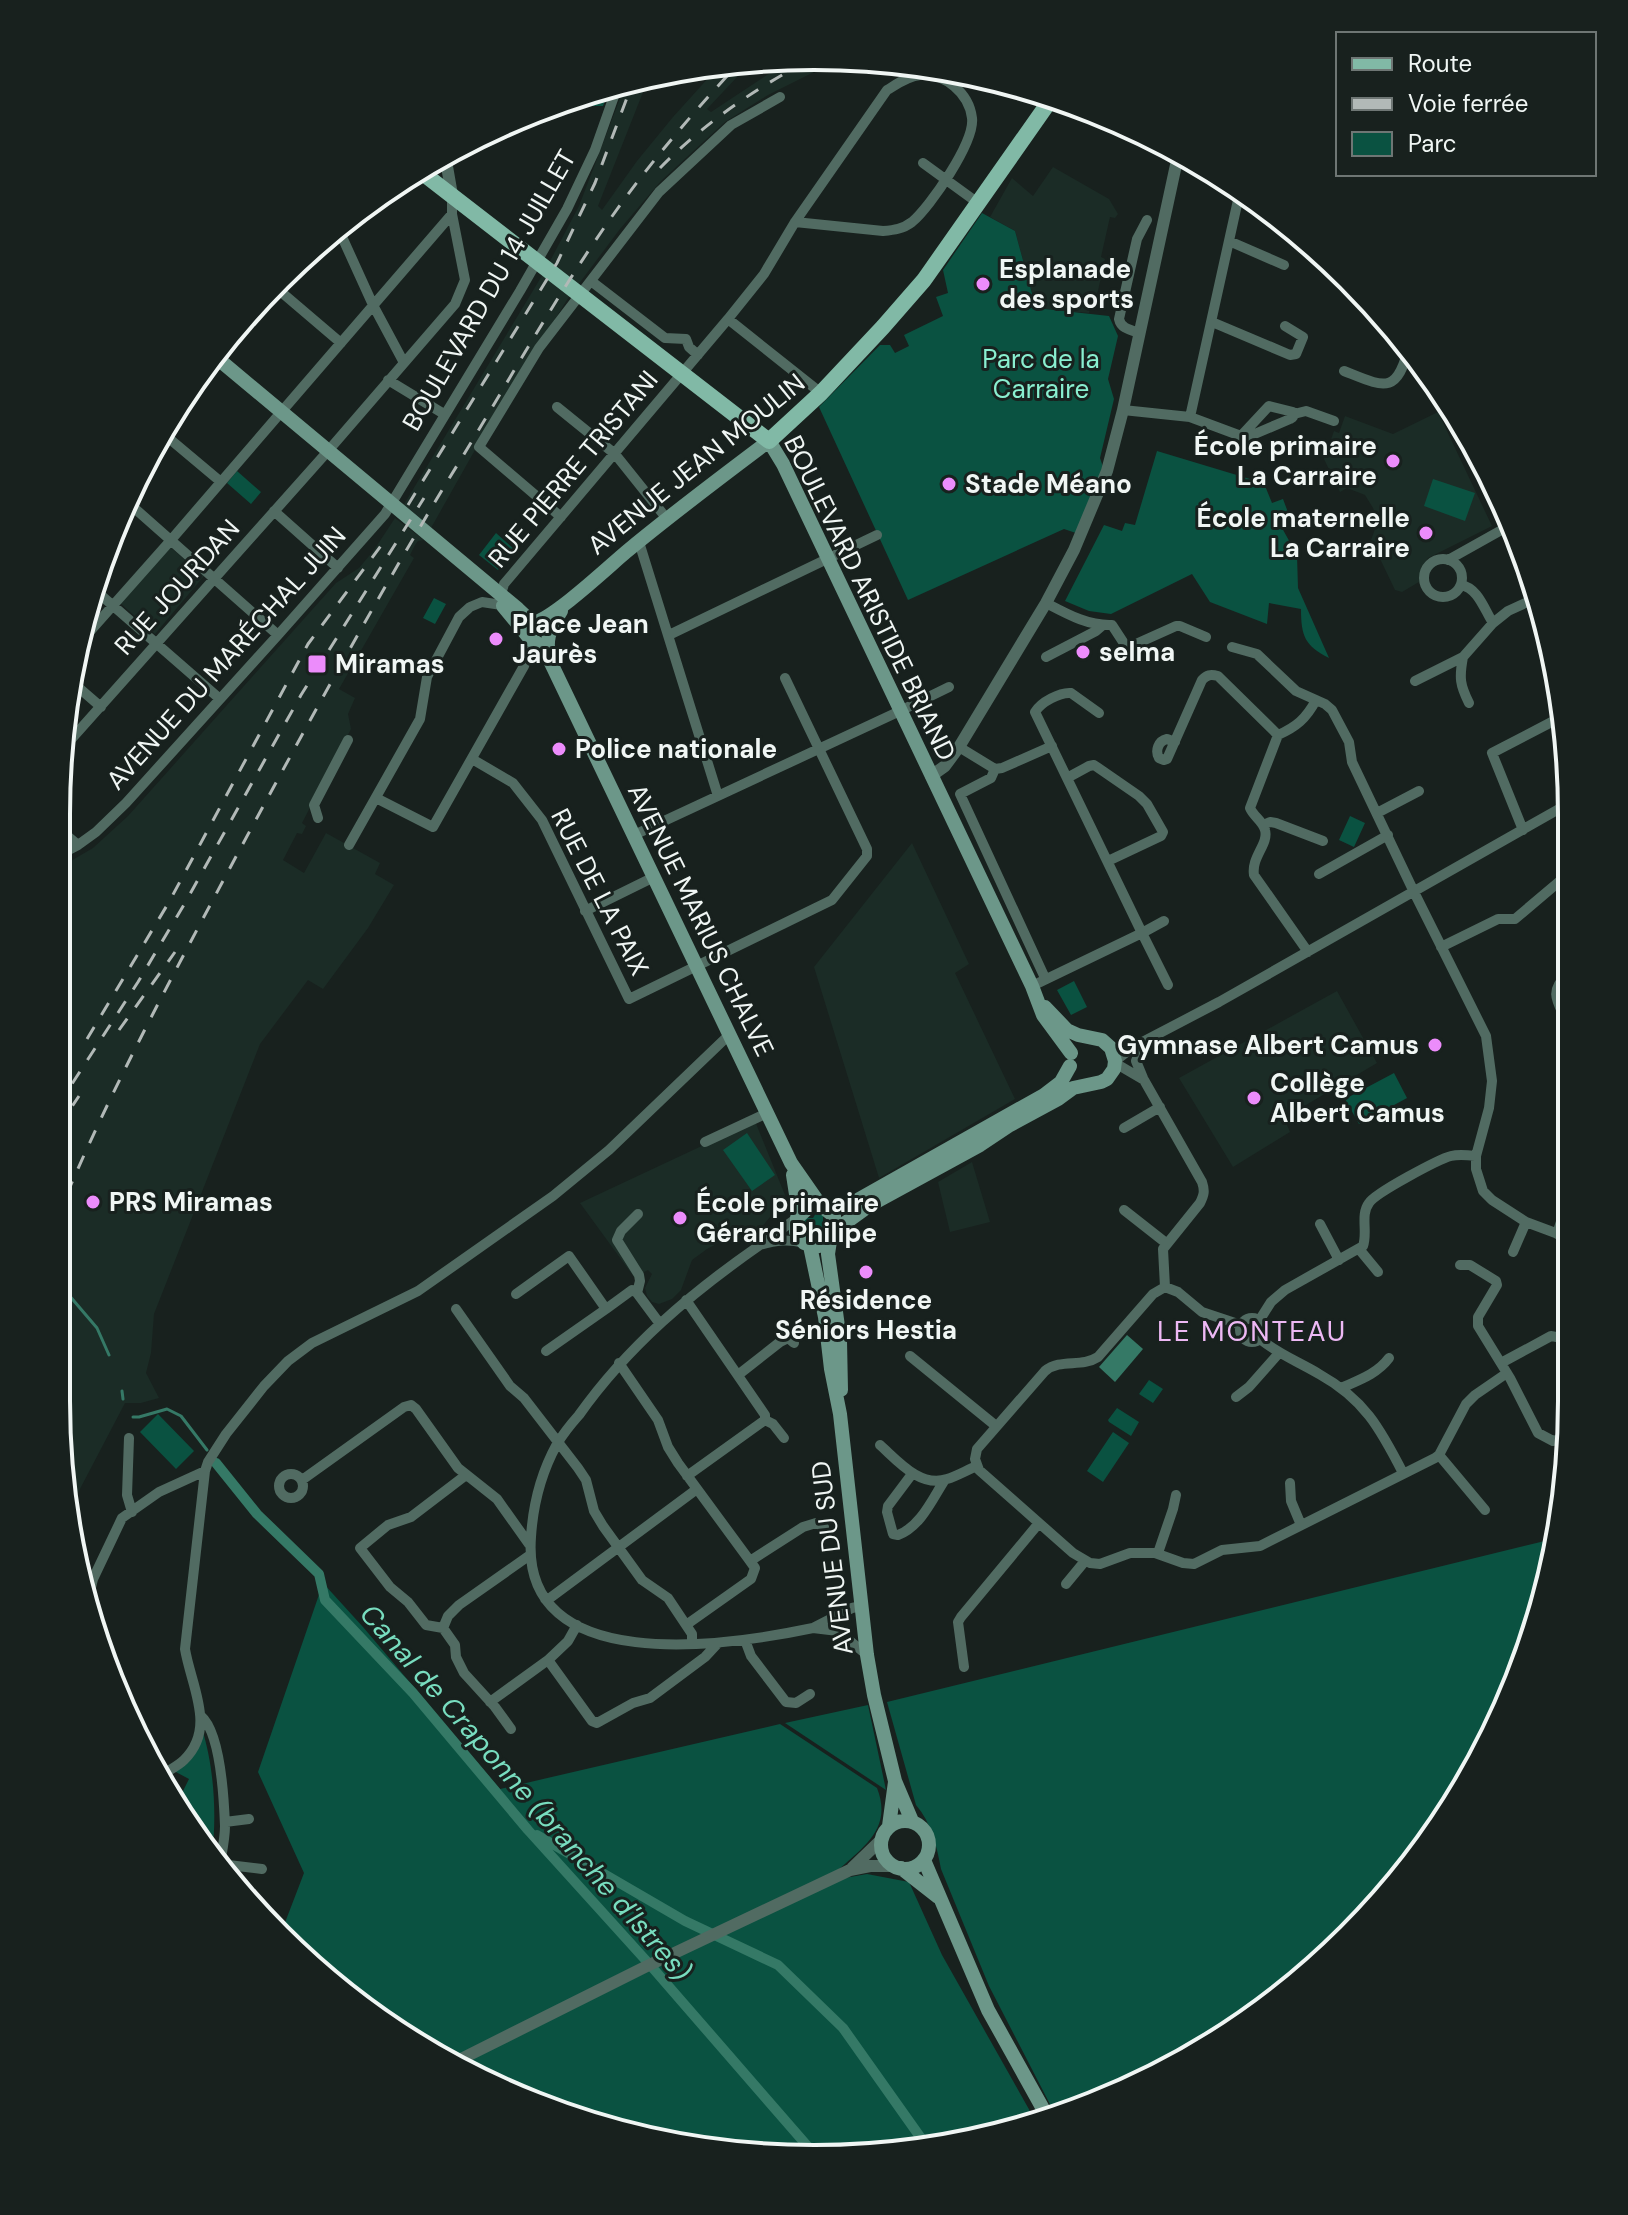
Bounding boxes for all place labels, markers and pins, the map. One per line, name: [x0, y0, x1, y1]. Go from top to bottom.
place label: Esplanade des sports: [999, 252, 1134, 316]
marker: Esplanade des sports: [974, 275, 992, 293]
place label: École primaire La Carraire: [1194, 429, 1377, 493]
marker: École primaire La Carraire: [1384, 452, 1402, 470]
place label: Stade Méano: [965, 467, 1132, 501]
marker: Stade Méano: [940, 475, 958, 493]
place label: École maternelle La Carraire: [1197, 501, 1410, 565]
marker: École maternelle La Carraire: [1417, 524, 1435, 542]
place label: Place Jean Jaurès: [512, 607, 649, 671]
marker: Place Jean Jaurès: [487, 630, 505, 648]
place label: selma: [1099, 635, 1175, 669]
marker: selma: [1074, 643, 1092, 661]
place label: Miramas: [335, 647, 445, 681]
marker: Miramas: [306, 653, 328, 675]
place label: Police nationale: [575, 732, 777, 766]
marker: Police nationale: [550, 740, 568, 758]
place label: Gymnase Albert Camus: [1117, 1028, 1419, 1062]
marker: Gymnase Albert Camus: [1426, 1036, 1444, 1054]
place label: Collège Albert Camus: [1270, 1066, 1445, 1130]
marker: Collège Albert Camus: [1245, 1089, 1263, 1107]
place label: PRS Miramas: [109, 1185, 273, 1219]
place label: École primaire Gérard Philipe: [696, 1186, 879, 1250]
marker: PRS Miramas: [84, 1193, 102, 1211]
marker: École primaire Gérard Philipe: [671, 1209, 689, 1227]
marker: Résidence Séniors Hestia: [857, 1263, 875, 1281]
place label: Résidence Séniors Hestia: [775, 1283, 957, 1347]

